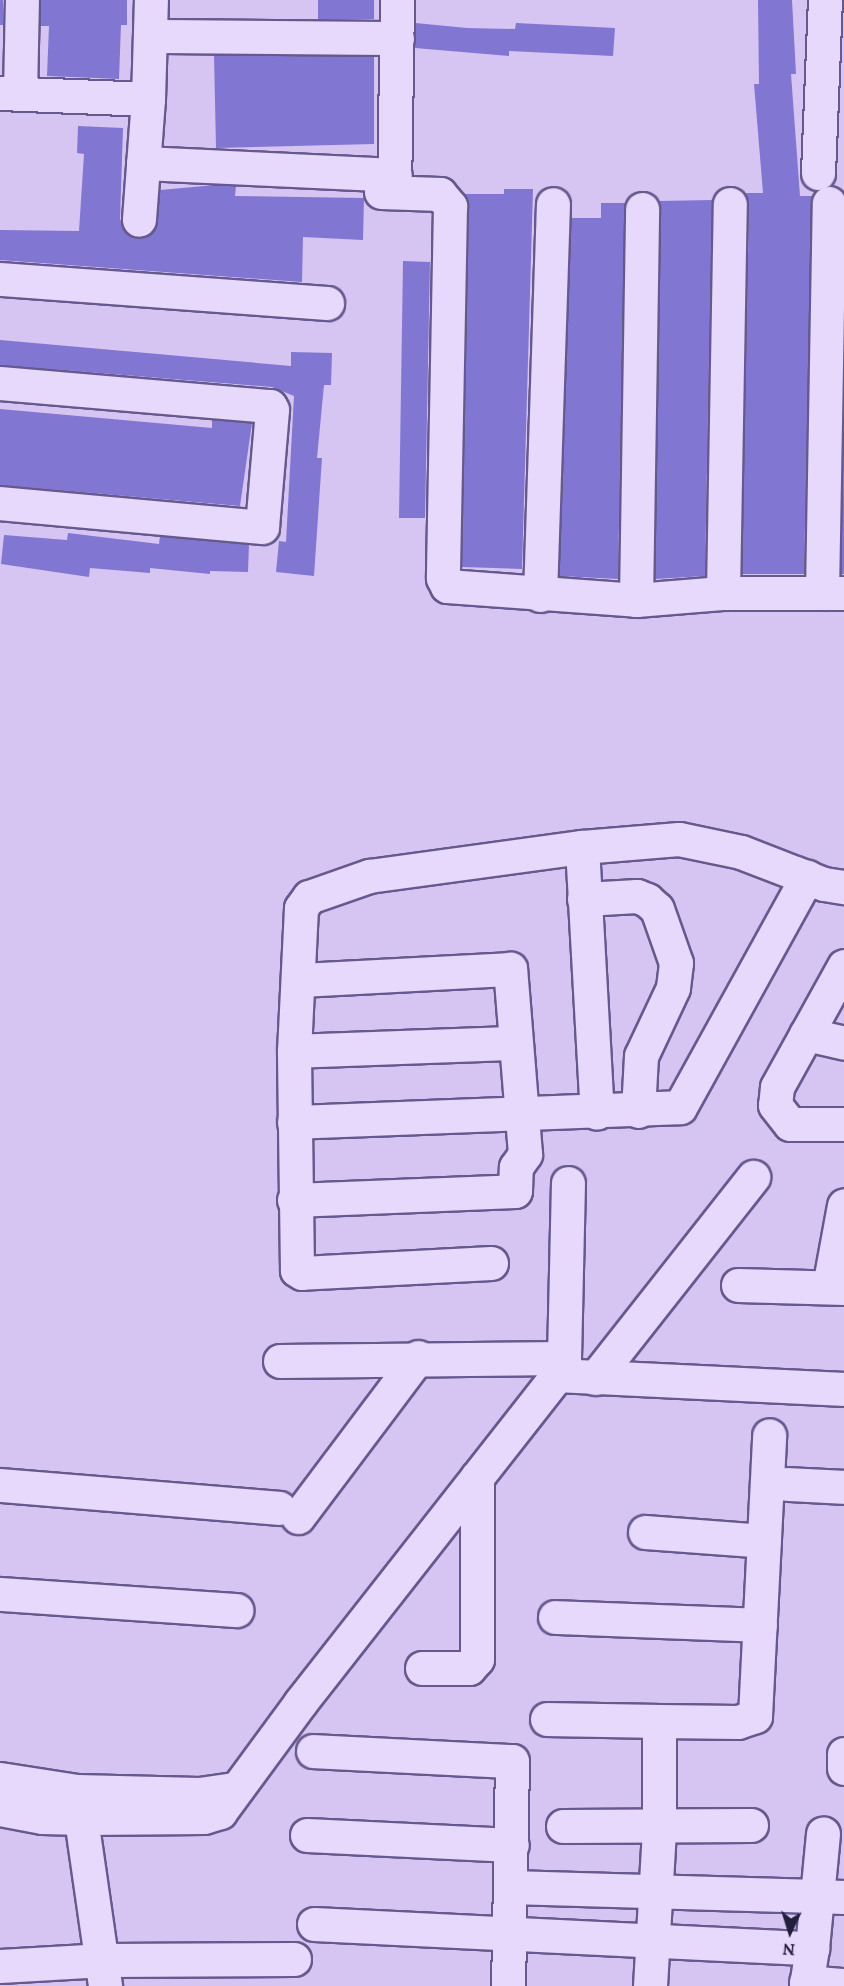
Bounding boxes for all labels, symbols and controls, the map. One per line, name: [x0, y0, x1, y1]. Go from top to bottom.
north arrow: [760, 1902, 820, 1962]
text: N: [782, 1940, 796, 1960]

